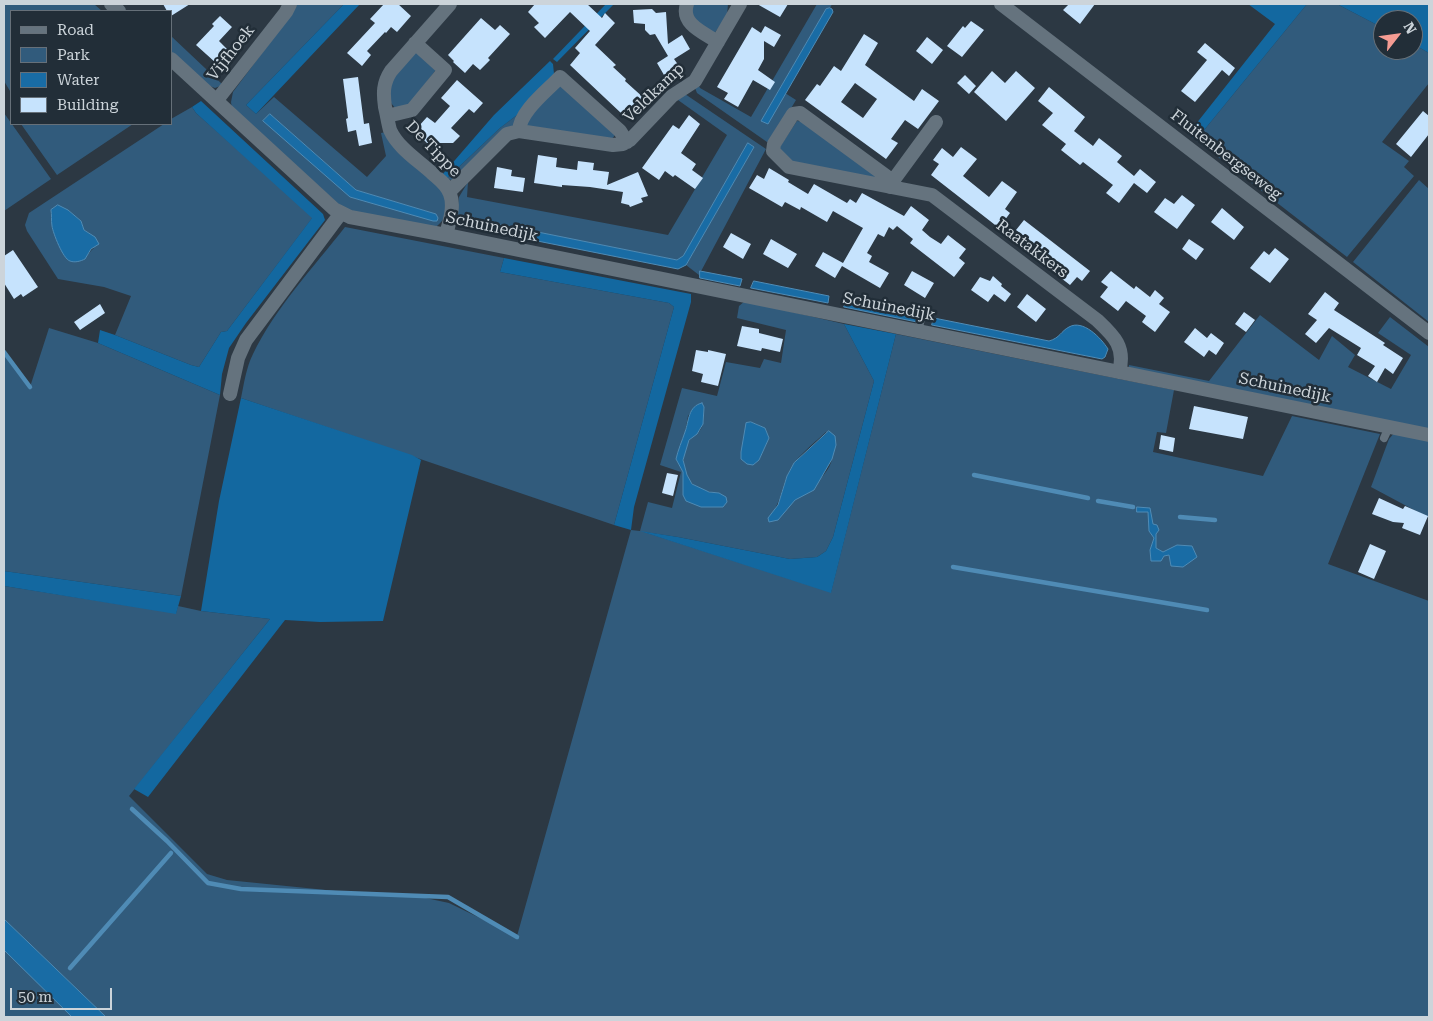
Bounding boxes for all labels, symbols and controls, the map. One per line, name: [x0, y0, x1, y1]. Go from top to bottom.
legend: [10, 10, 172, 125]
north arrow: [1373, 10, 1423, 60]
text: N: [1401, 19, 1420, 37]
text: Road: [57, 21, 94, 39]
street label: Vijfhoek: [203, 21, 259, 85]
text: Park: [57, 46, 90, 64]
street label: Veldkamp: [619, 59, 689, 127]
text: Water: [57, 71, 99, 89]
text: Building: [57, 96, 118, 114]
street label: Fluitenbergseweg: [1167, 106, 1285, 204]
street label: De Tippe: [402, 117, 464, 181]
street label: Schuinedijk: [444, 208, 540, 246]
street label: Raatakkers: [992, 216, 1072, 282]
street label: Schuinedijk: [841, 289, 937, 325]
street label: Schuinedijk: [1237, 369, 1333, 407]
scale bar: [12, 978, 115, 1010]
text: 50 m: [18, 988, 52, 1006]

